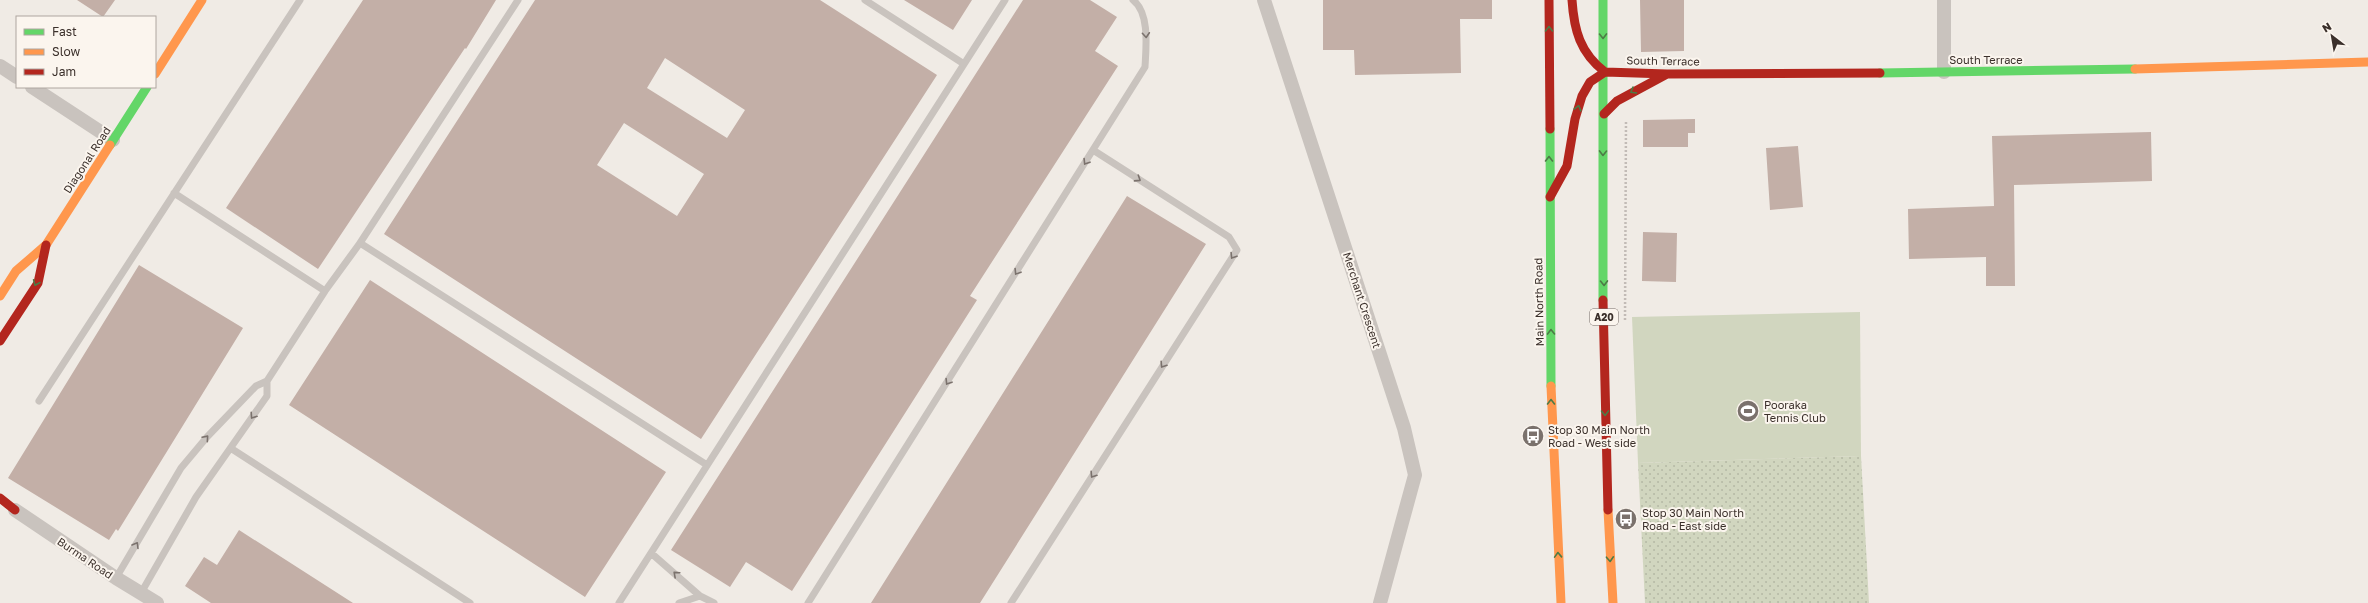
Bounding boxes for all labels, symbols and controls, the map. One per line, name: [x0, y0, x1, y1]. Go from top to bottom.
legend: [16, 16, 156, 88]
north arrow: [2312, 16, 2352, 56]
text: N: [2320, 19, 2334, 35]
text: Fast: [52, 24, 77, 39]
one-way arrow: [1545, 26, 1553, 32]
one-way arrow: [1141, 32, 1150, 38]
one-way arrow: [1599, 33, 1607, 39]
text: Slow: [52, 44, 80, 59]
street label: South Terrace: [1626, 53, 1700, 68]
street label: South Terrace: [1949, 53, 2023, 66]
text: Jam: [52, 64, 76, 79]
one-way arrow: [1630, 87, 1637, 94]
one-way arrow: [1573, 105, 1582, 112]
street label: Diagonal Road: [60, 124, 113, 195]
one-way arrow: [1599, 150, 1607, 156]
one-way arrow: [1545, 156, 1553, 162]
one-way arrow: [1083, 158, 1091, 165]
one-way arrow: [1134, 174, 1141, 182]
street label: Merchant Crescent: [1341, 250, 1384, 349]
one-way arrow: [1230, 252, 1238, 259]
street label: Main North Road: [1531, 258, 1546, 346]
one-way arrow: [1014, 268, 1022, 275]
one-way arrow: [33, 279, 41, 286]
one-way arrow: [1599, 280, 1608, 286]
road number: A20: [1590, 309, 1618, 325]
one-way arrow: [1547, 329, 1555, 335]
one-way arrow: [1160, 361, 1168, 368]
one-way arrow: [945, 378, 952, 385]
sports icon: Pooraka Tennis Club: [1735, 398, 1761, 424]
place label: Pooraka Tennis Club: [1764, 398, 1826, 424]
one-way arrow: [1547, 399, 1555, 405]
one-way arrow: [1601, 410, 1609, 416]
one-way arrow: [251, 412, 258, 419]
bus stop icon: Stop 30 Main North Road - West side: [1520, 423, 1546, 449]
place label: Stop 30 Main North Road - West side: [1548, 423, 1650, 449]
one-way arrow: [201, 435, 208, 443]
one-way arrow: [1090, 471, 1098, 478]
bus stop icon: Stop 30 Main North Road - East side: [1613, 506, 1639, 532]
place label: Stop 30 Main North Road - East side: [1642, 506, 1744, 532]
street label: Burma Road: [55, 534, 115, 581]
one-way arrow: [131, 542, 138, 549]
one-way arrow: [1554, 552, 1562, 558]
one-way arrow: [1606, 556, 1615, 562]
one-way arrow: [673, 572, 680, 579]

